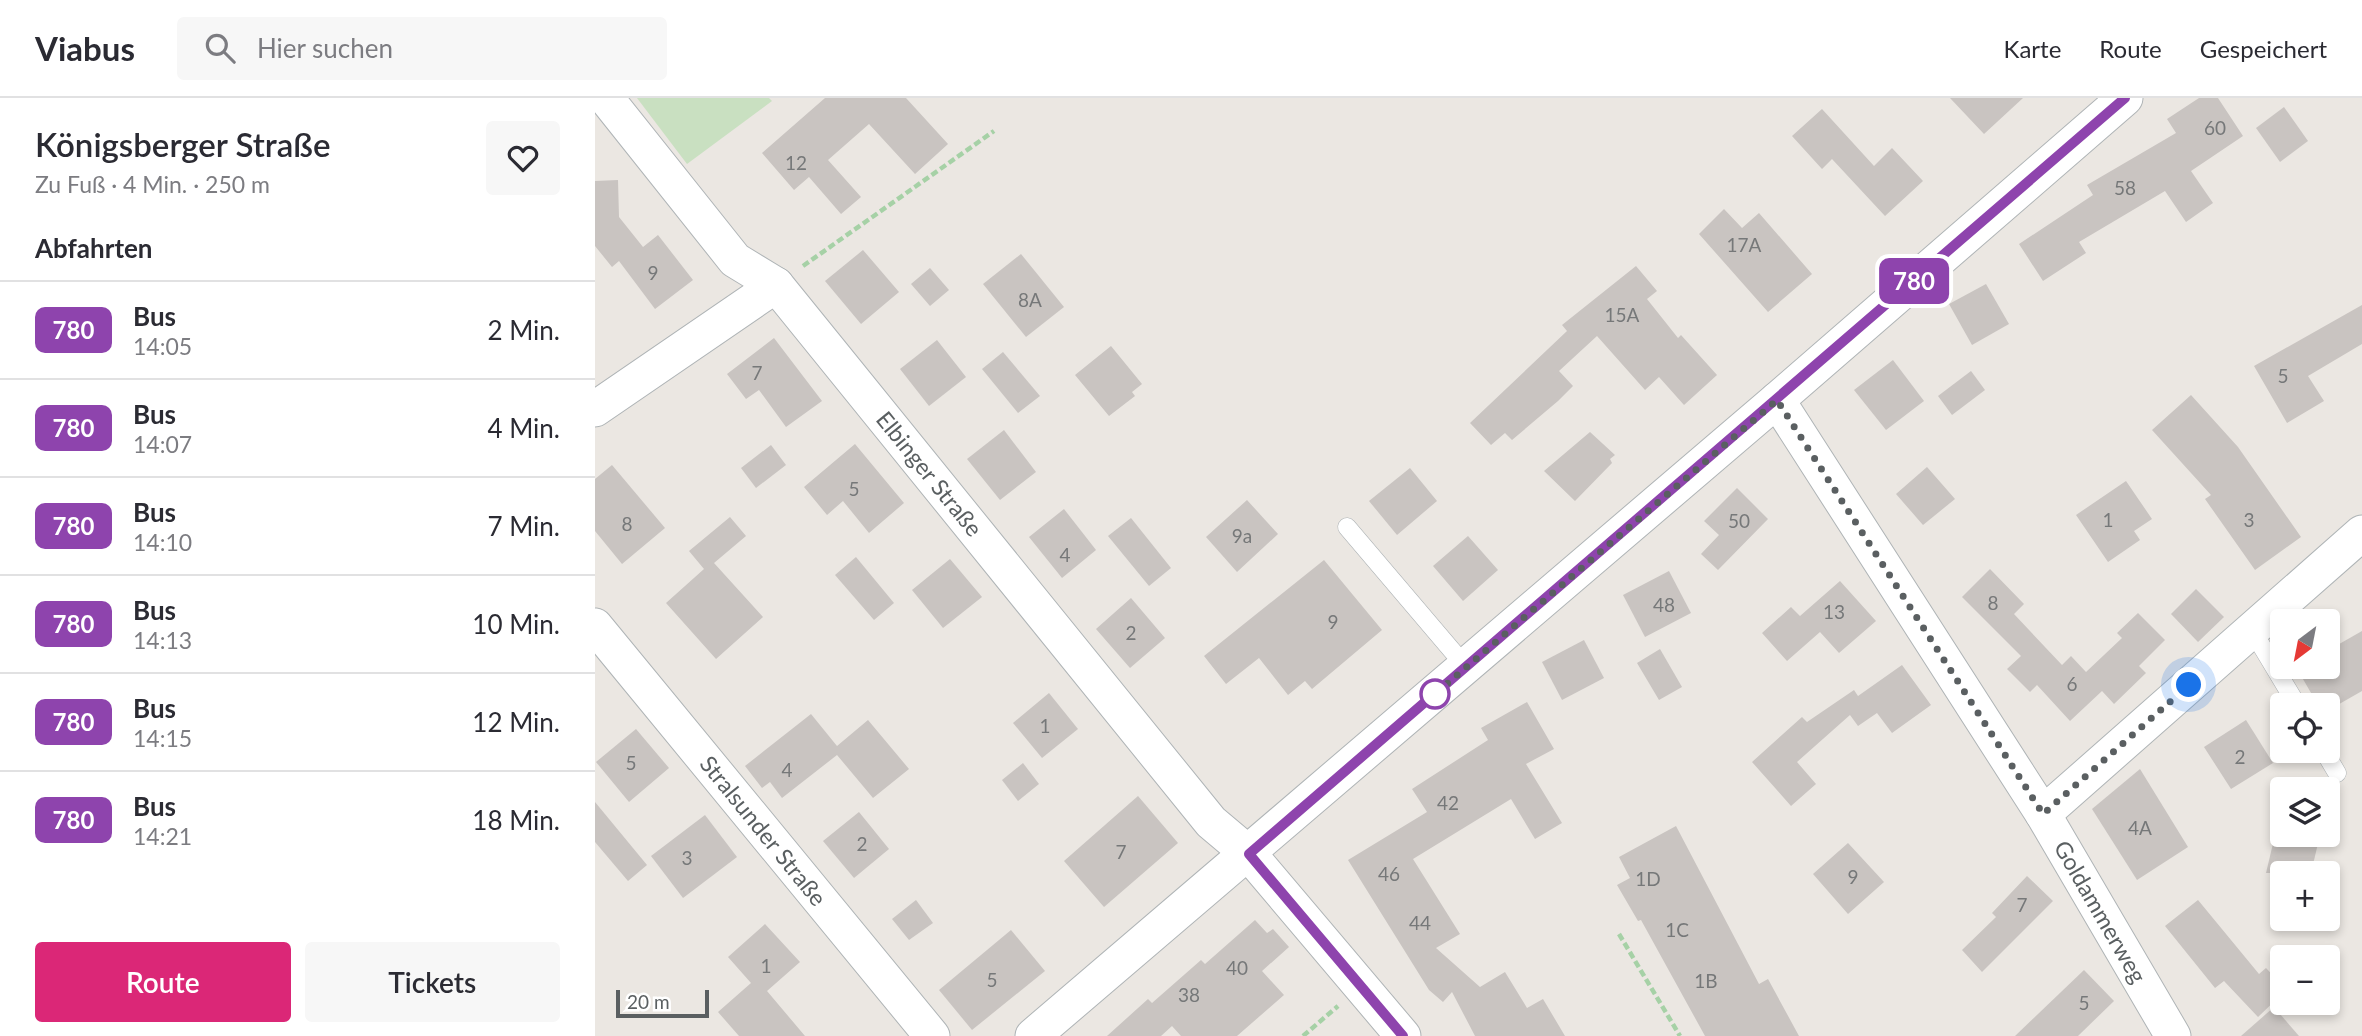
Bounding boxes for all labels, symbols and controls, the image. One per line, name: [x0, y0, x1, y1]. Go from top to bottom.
search box: [177, 17, 667, 80]
text: Viabus: [35, 28, 135, 68]
icon: search: [201, 29, 239, 67]
text: Hier suchen: [257, 32, 393, 64]
text: Karte: [2004, 34, 2061, 63]
text: Route: [2099, 34, 2162, 63]
text: Gespeichert: [2200, 34, 2327, 63]
house number: 60: [2204, 116, 2226, 139]
button: heart: [486, 121, 560, 195]
text: Königsberger Straße: [35, 124, 330, 164]
house number: 12: [785, 151, 807, 174]
text: Zu Fuß · 4 Min. · 250 m: [35, 170, 270, 198]
house number: 58: [2114, 176, 2136, 199]
text: Abfahrten: [35, 232, 153, 264]
house number: 17A: [1727, 233, 1762, 256]
line badge: 780: [1874, 258, 1954, 304]
house number: 9: [647, 261, 659, 284]
text: 780: [1893, 266, 1935, 295]
house number: 8A: [1018, 288, 1042, 311]
text: Bus: [133, 300, 176, 332]
house number: 15A: [1605, 303, 1640, 326]
text: 2 Min.: [487, 314, 560, 346]
text: 780: [53, 315, 94, 344]
text: 14:05: [133, 332, 192, 360]
house number: 7: [751, 361, 763, 384]
house number: 5: [2277, 364, 2289, 387]
text: Bus: [133, 398, 176, 430]
street label: Elbinger Straße: [871, 405, 989, 542]
text: 4 Min.: [487, 412, 560, 444]
text: 780: [53, 413, 94, 442]
text: 14:07: [133, 430, 192, 458]
house number: 5: [848, 477, 860, 500]
text: Bus: [133, 496, 176, 528]
house number: 1: [2102, 508, 2114, 531]
house number: 3: [2243, 508, 2255, 531]
house number: 50: [1728, 509, 1750, 532]
text: 7 Min.: [487, 510, 560, 542]
text: 780: [53, 511, 94, 540]
house number: 8: [621, 512, 633, 535]
house number: 9a: [1232, 524, 1252, 547]
text: 14:10: [133, 528, 192, 556]
house number: 4: [1059, 543, 1071, 566]
house number: 8: [1987, 591, 1999, 614]
house number: 48: [1653, 593, 1675, 616]
text: Bus: [133, 594, 176, 626]
house number: 13: [1823, 600, 1845, 623]
text: 10 Min.: [472, 608, 560, 640]
text: 780: [53, 609, 94, 638]
north arrow: [2270, 609, 2340, 679]
map controls: [2270, 609, 2340, 1015]
house number: 9: [1327, 610, 1339, 633]
house number: 2: [1125, 621, 1137, 644]
text: 14:13: [133, 626, 192, 654]
your location: [2171, 667, 2206, 702]
house number: 6: [2066, 672, 2078, 695]
unlabelled marker: [1420, 679, 1450, 709]
text: Bus: [133, 692, 176, 724]
button: locate: [2270, 693, 2340, 763]
text: 12 Min.: [472, 706, 560, 738]
text: 780: [53, 707, 94, 736]
house number: 1: [1039, 714, 1051, 737]
text: 14:15: [133, 724, 192, 752]
house number: 2: [2234, 745, 2246, 768]
street label: Stralsunder Straße: [695, 750, 833, 911]
house number: 5: [625, 751, 637, 774]
house number: 4: [781, 758, 793, 781]
button: layers: [2270, 777, 2340, 847]
text: Bus: [133, 790, 176, 822]
house number: 42: [1437, 791, 1459, 814]
text: 18 Min.: [472, 804, 560, 836]
text: 780: [53, 805, 94, 834]
house number: 4A: [2128, 816, 2152, 839]
text: 14:21: [133, 822, 192, 850]
house number: 2: [856, 832, 868, 855]
street label: Goldammerweg: [2049, 835, 2153, 988]
house number: 7: [1115, 840, 1127, 863]
house number: 3: [681, 846, 693, 869]
button: +: [2270, 861, 2340, 931]
house number: 46: [1378, 862, 1400, 885]
house number: 9: [1847, 865, 1859, 888]
house number: 1D: [1635, 867, 1661, 890]
house number: 7: [2016, 893, 2028, 916]
house number: 44: [1409, 911, 1431, 934]
house number: 1C: [1665, 918, 1689, 941]
button: Route: [35, 942, 291, 1022]
button: Tickets: [305, 942, 560, 1022]
button: −: [2270, 945, 2340, 1015]
house number: 1: [760, 954, 772, 977]
house number: 40: [1226, 956, 1248, 979]
house number: 5: [986, 968, 998, 991]
house number: 1B: [1694, 969, 1718, 992]
house number: 38: [1178, 983, 1200, 1006]
scale bar: [616, 987, 709, 1019]
text: 20 m: [627, 990, 670, 1013]
house number: 5: [2078, 991, 2090, 1014]

